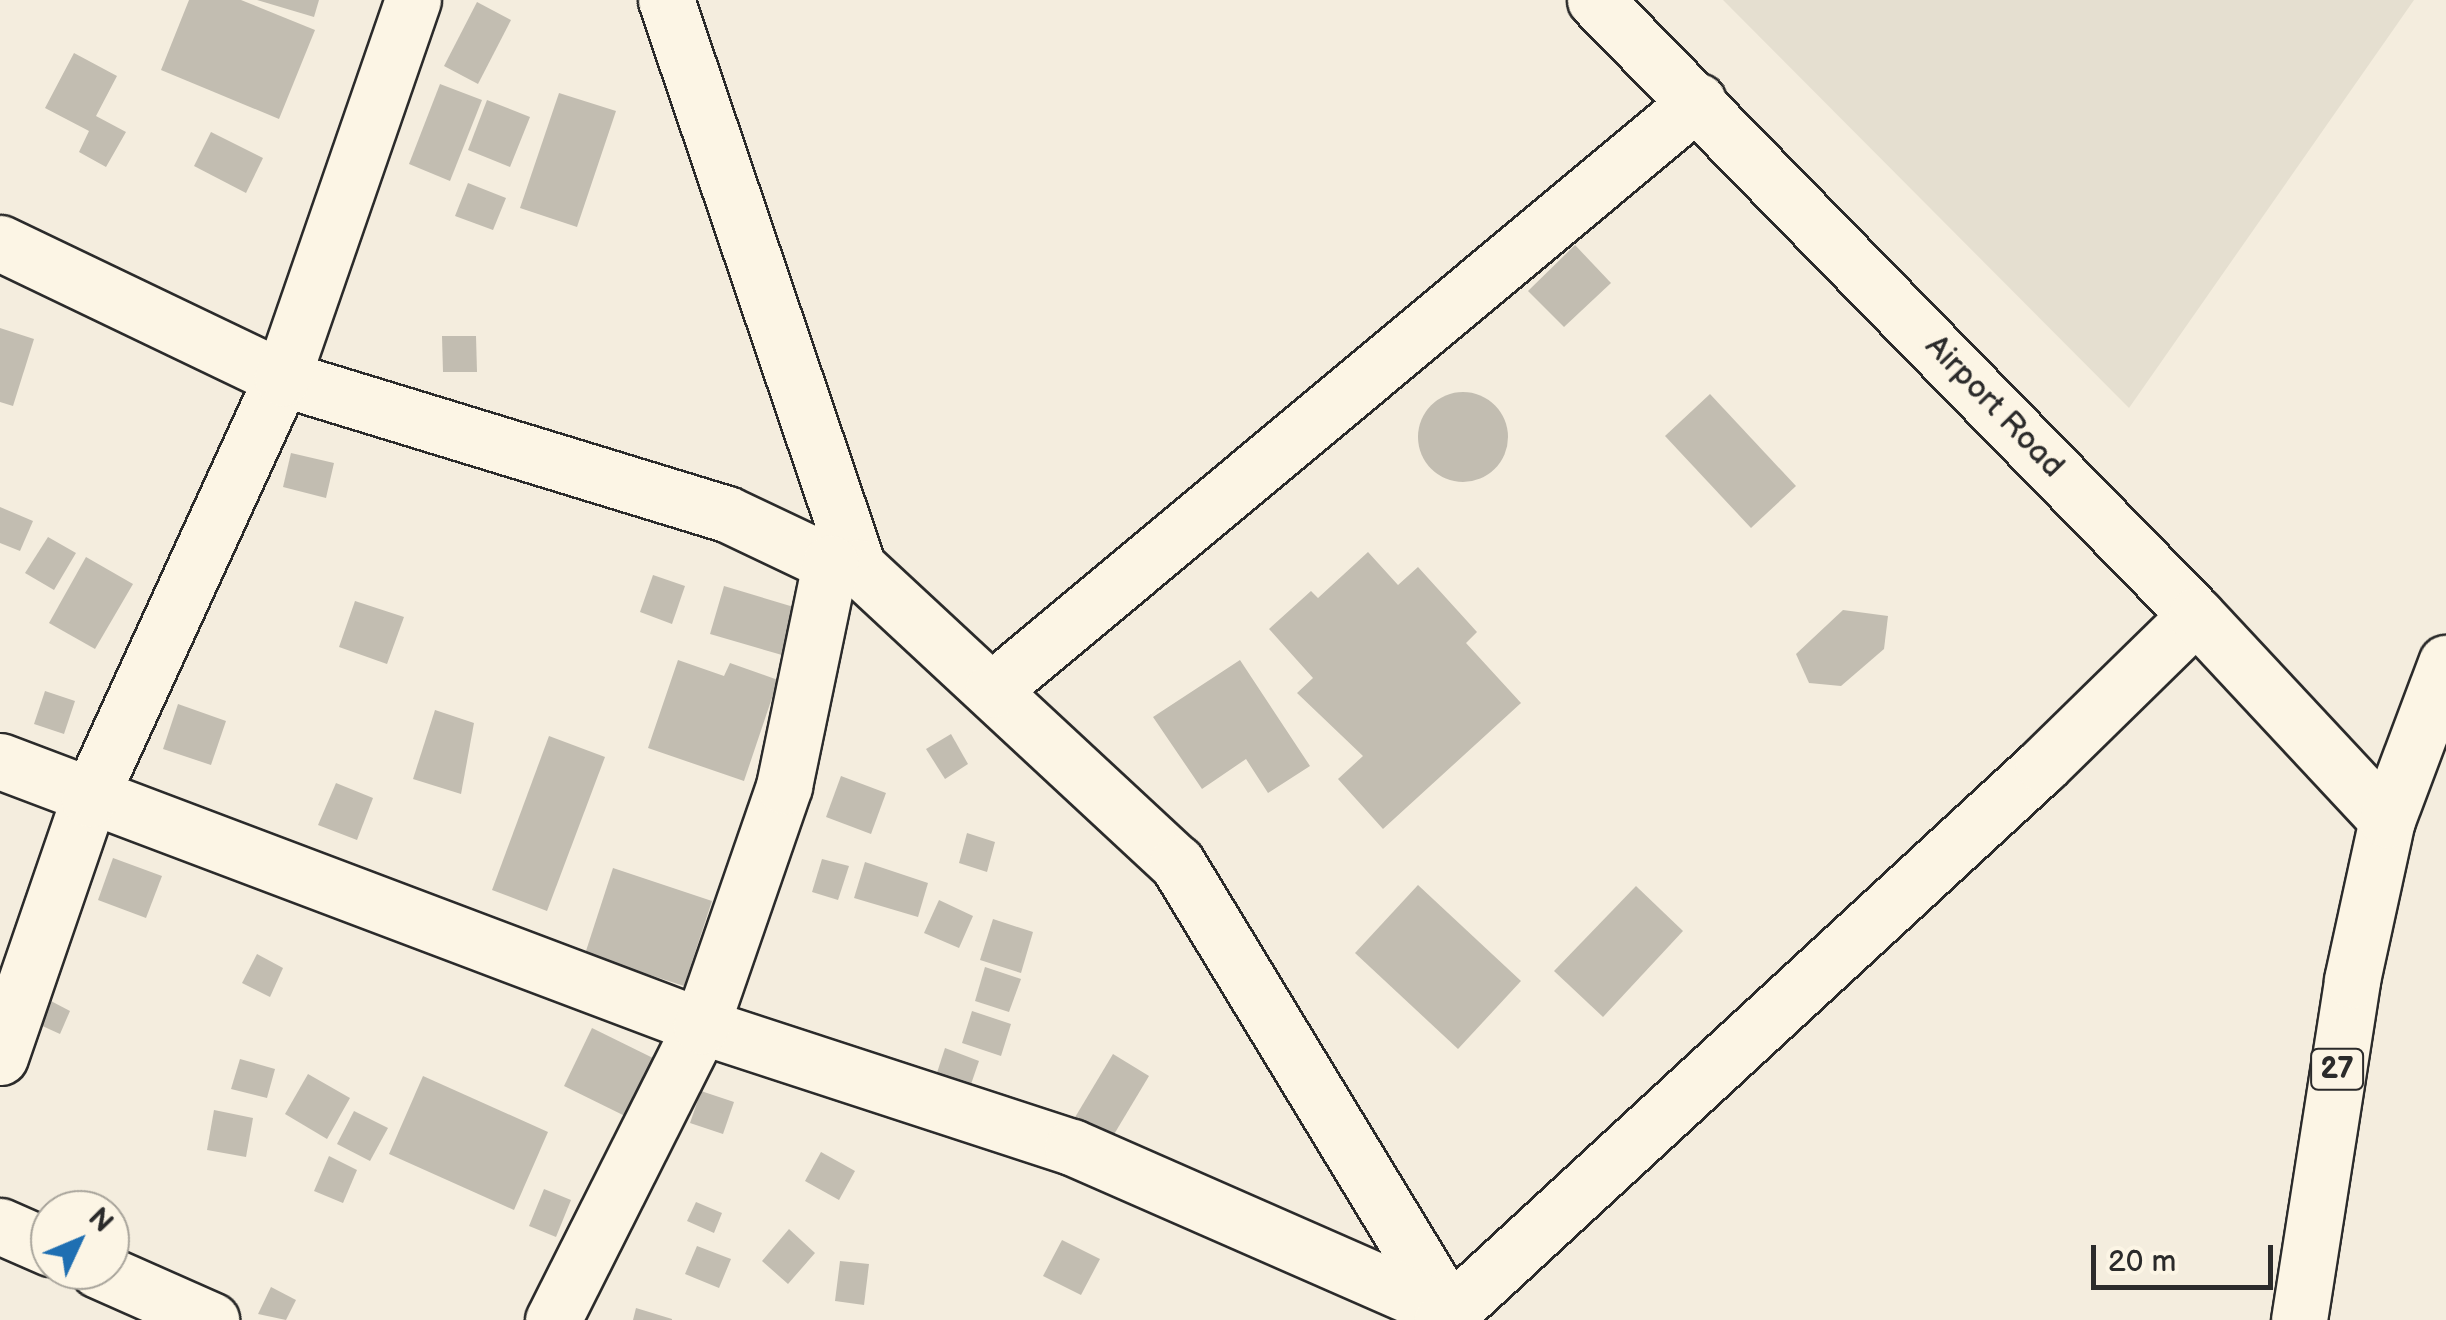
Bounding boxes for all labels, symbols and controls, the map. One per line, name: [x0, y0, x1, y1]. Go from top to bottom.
street label: Airport Road: [1917, 328, 2071, 486]
road number: 27: [2310, 1044, 2364, 1094]
north arrow: [30, 1190, 130, 1290]
text: N: [81, 1201, 120, 1239]
scale bar: [2096, 1225, 2278, 1287]
text: 20 m: [2108, 1244, 2176, 1280]

